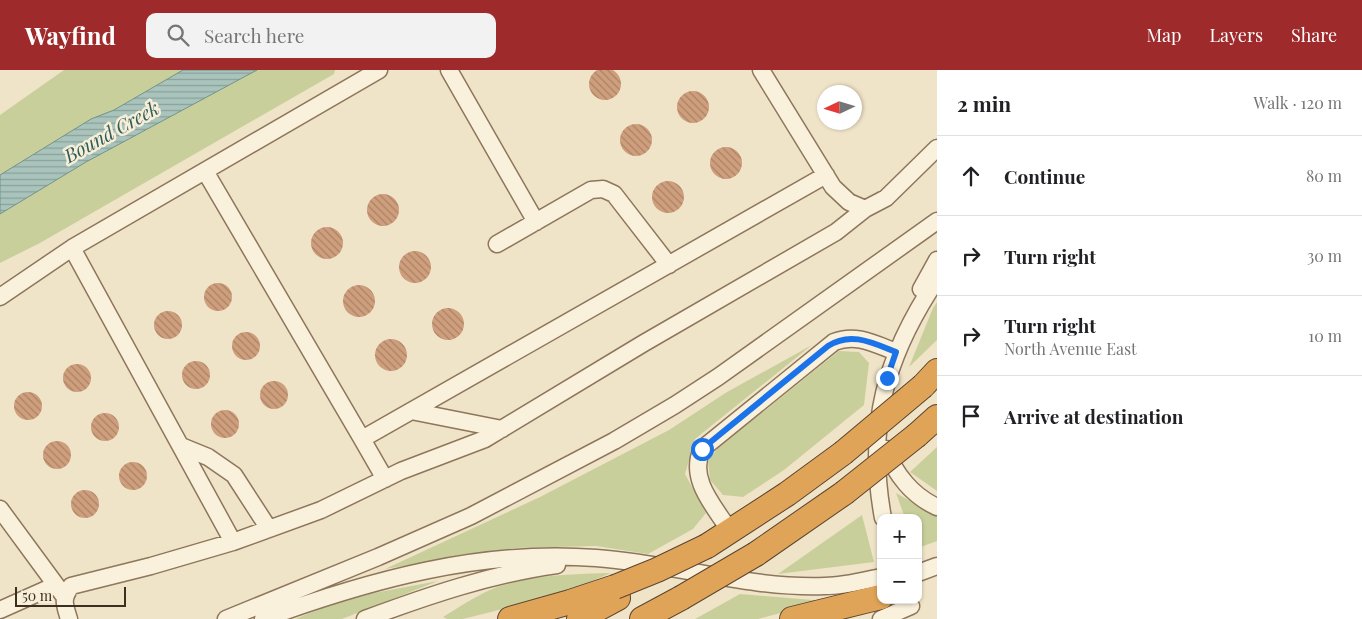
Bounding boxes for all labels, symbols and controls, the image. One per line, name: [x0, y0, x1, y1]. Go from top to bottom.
search box: [146, 13, 496, 58]
text: Wayfind: [25, 19, 116, 51]
icon: search: [164, 21, 192, 49]
text: Search here: [204, 22, 304, 48]
text: Map: [1146, 23, 1181, 47]
text: Layers: [1209, 23, 1263, 47]
text: Share: [1291, 23, 1337, 47]
north arrow: [817, 85, 862, 130]
text: 2 min: [957, 89, 1011, 117]
text: Walk · 120 m: [1254, 92, 1342, 113]
water label: Bound Creek: [58, 94, 163, 168]
icon: ahead: [957, 162, 985, 190]
text: Continue: [1004, 163, 1085, 189]
text: 80 m: [1306, 165, 1342, 186]
icon: right: [957, 242, 985, 270]
text: Turn right: [1004, 243, 1096, 269]
text: 30 m: [1307, 245, 1342, 266]
text: Turn right: [1004, 312, 1096, 338]
icon: right: [957, 322, 985, 350]
text: 10 m: [1308, 325, 1342, 346]
text: North Avenue East: [1004, 338, 1137, 359]
route end: [876, 367, 899, 390]
icon: arrive: [957, 402, 985, 430]
text: Arrive at destination: [1004, 403, 1184, 429]
route start: [691, 438, 714, 461]
map controls: [877, 514, 922, 604]
button: +: [877, 514, 922, 559]
button: −: [877, 559, 922, 604]
scale bar: [15, 584, 126, 607]
text: 50 m: [22, 586, 52, 605]

